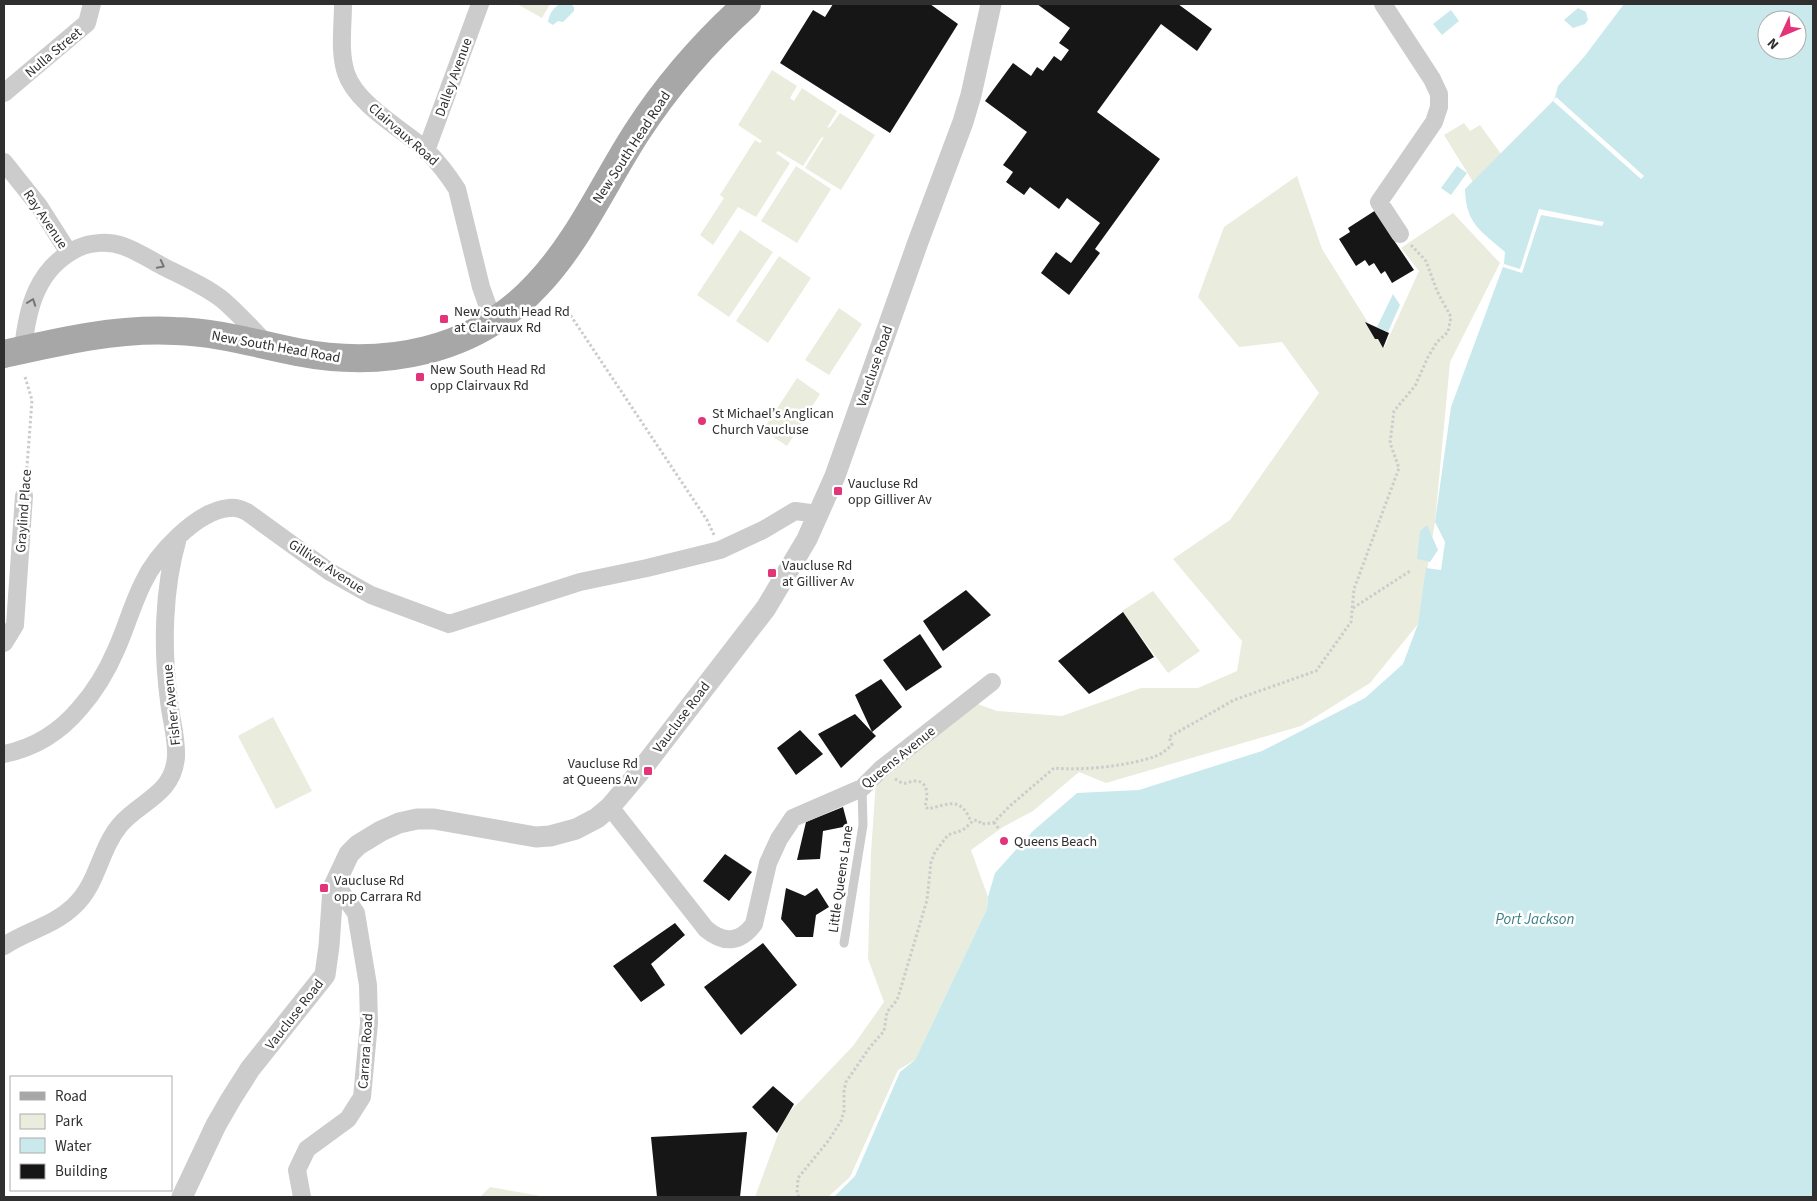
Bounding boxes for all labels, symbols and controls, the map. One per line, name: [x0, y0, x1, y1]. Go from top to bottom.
north arrow: [1757, 10, 1807, 60]
street label: Nulla Street: [21, 23, 87, 83]
text: N: [1763, 33, 1784, 54]
street label: Dalley Avenue: [430, 35, 477, 119]
street label: New South Head Road: [588, 87, 676, 208]
street label: Clairvaux Road: [364, 99, 443, 171]
street label: Ray Avenue: [18, 186, 72, 253]
one-way arrow: [156, 259, 165, 269]
one-way arrow: [26, 299, 36, 307]
place label: New South Head Rd at Clairvaux Rd: [454, 302, 570, 338]
marker: New South Head Rd at Clairvaux Rd: [438, 313, 450, 325]
street label: Vaucluse Road: [852, 323, 898, 410]
street label: New South Head Road: [210, 326, 342, 368]
place label: New South Head Rd opp Clairvaux Rd: [430, 360, 546, 396]
marker: New South Head Rd opp Clairvaux Rd: [414, 371, 426, 383]
place label: St Michael’s Anglican Church Vaucluse: [712, 404, 834, 440]
marker: St Michael’s Anglican Church Vaucluse: [696, 415, 708, 427]
street label: Graylind Place: [11, 469, 37, 553]
place label: Vaucluse Rd opp Gilliver Av: [848, 474, 932, 510]
marker: Vaucluse Rd opp Gilliver Av: [832, 485, 844, 497]
street label: Gilliver Avenue: [285, 535, 368, 599]
place label: Vaucluse Rd at Gilliver Av: [782, 556, 855, 592]
marker: Vaucluse Rd at Gilliver Av: [766, 567, 778, 579]
street label: Fisher Avenue: [158, 663, 186, 747]
street label: Vaucluse Road: [648, 678, 715, 757]
street label: Queens Avenue: [857, 722, 940, 794]
place label: Vaucluse Rd at Queens Av: [562, 754, 638, 790]
marker: Vaucluse Rd at Queens Av: [642, 765, 654, 777]
street label: Little Queens Lane: [824, 824, 858, 934]
place label: Queens Beach: [1014, 832, 1097, 852]
marker: Queens Beach: [998, 835, 1010, 847]
place label: Vaucluse Rd opp Carrara Rd: [334, 871, 421, 907]
marker: Vaucluse Rd opp Carrara Rd: [318, 882, 330, 894]
water label: Port Jackson: [1496, 909, 1575, 930]
street label: Vaucluse Road: [261, 975, 329, 1054]
street label: Carrara Road: [353, 1013, 379, 1090]
legend: [10, 1076, 172, 1191]
text: Road: [55, 1086, 87, 1107]
text: Park: [55, 1111, 84, 1132]
text: Water: [55, 1136, 92, 1157]
text: Building: [55, 1161, 108, 1182]

